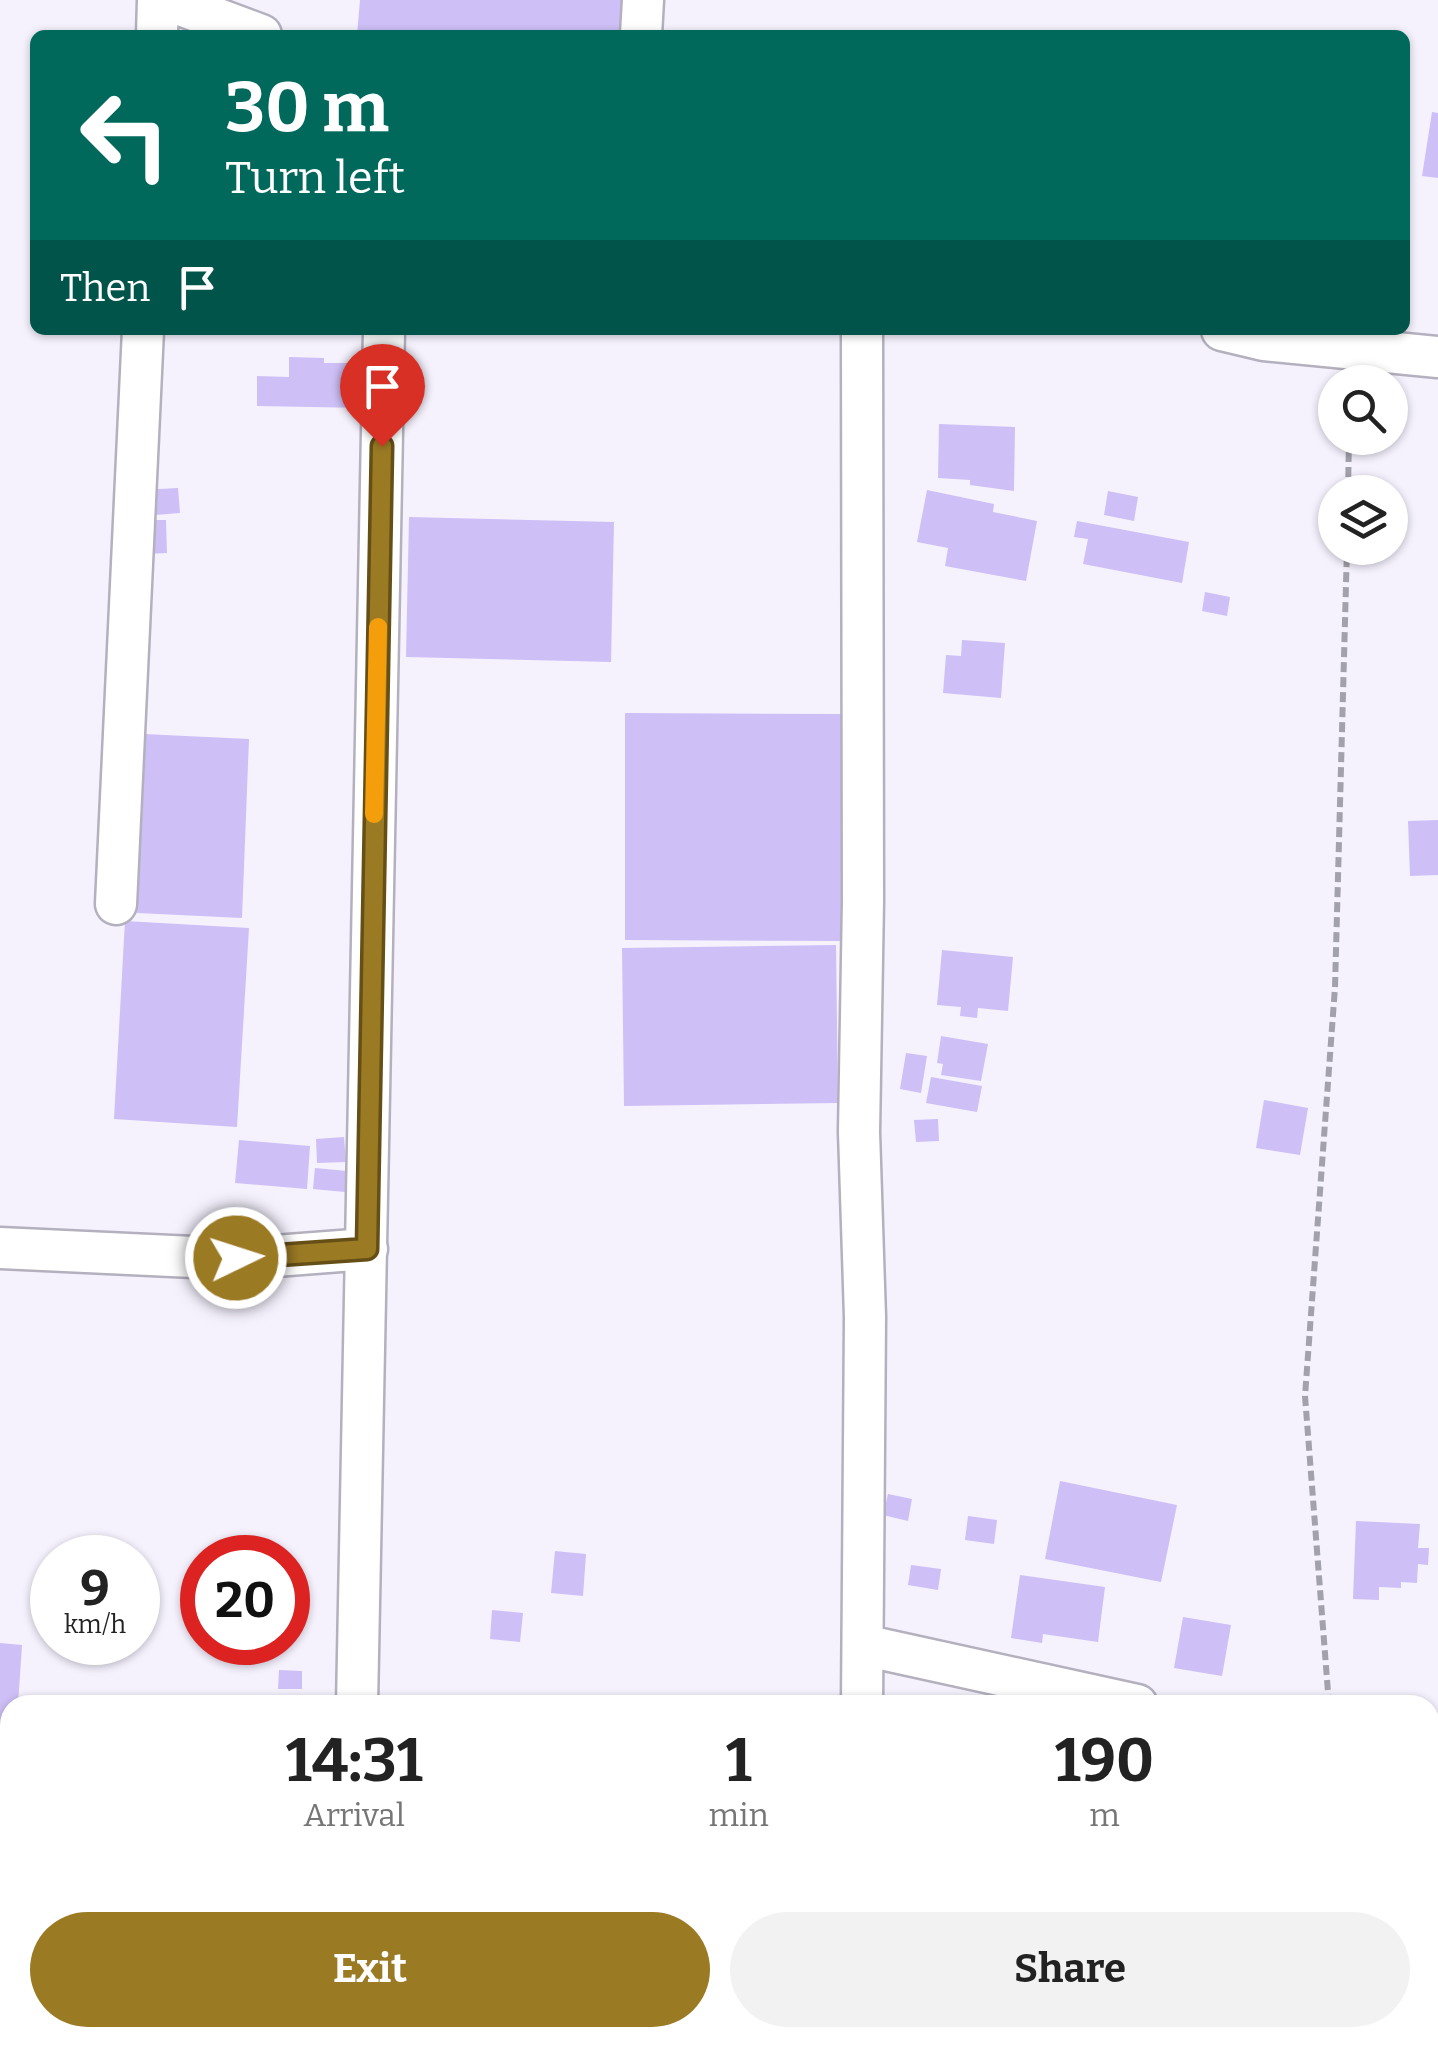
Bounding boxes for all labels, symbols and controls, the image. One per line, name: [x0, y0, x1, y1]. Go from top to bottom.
text: 30 m: [225, 66, 389, 150]
icon: left: [60, 70, 190, 200]
text: Turn left: [225, 151, 405, 205]
icon: arrive: [170, 260, 225, 315]
text: Then: [60, 265, 150, 311]
pin: [340, 344, 425, 447]
icon: arrive: [355, 359, 410, 414]
map controls: [1318, 365, 1408, 565]
button: search: [1318, 365, 1408, 455]
button: layers: [1318, 475, 1408, 565]
position arrow: [184, 1206, 288, 1310]
speed limit sign: 20: [180, 1535, 310, 1665]
text: 9: [80, 1558, 110, 1618]
text: km/h: [64, 1610, 126, 1640]
text: 14:31: [286, 1725, 423, 1797]
text: 1: [726, 1725, 752, 1797]
text: 190: [1055, 1725, 1154, 1797]
text: Arrival: [304, 1796, 405, 1834]
text: min: [709, 1796, 769, 1834]
text: m: [1089, 1796, 1120, 1834]
button: Exit: [30, 1912, 710, 2027]
button: Share: [730, 1912, 1410, 2027]

